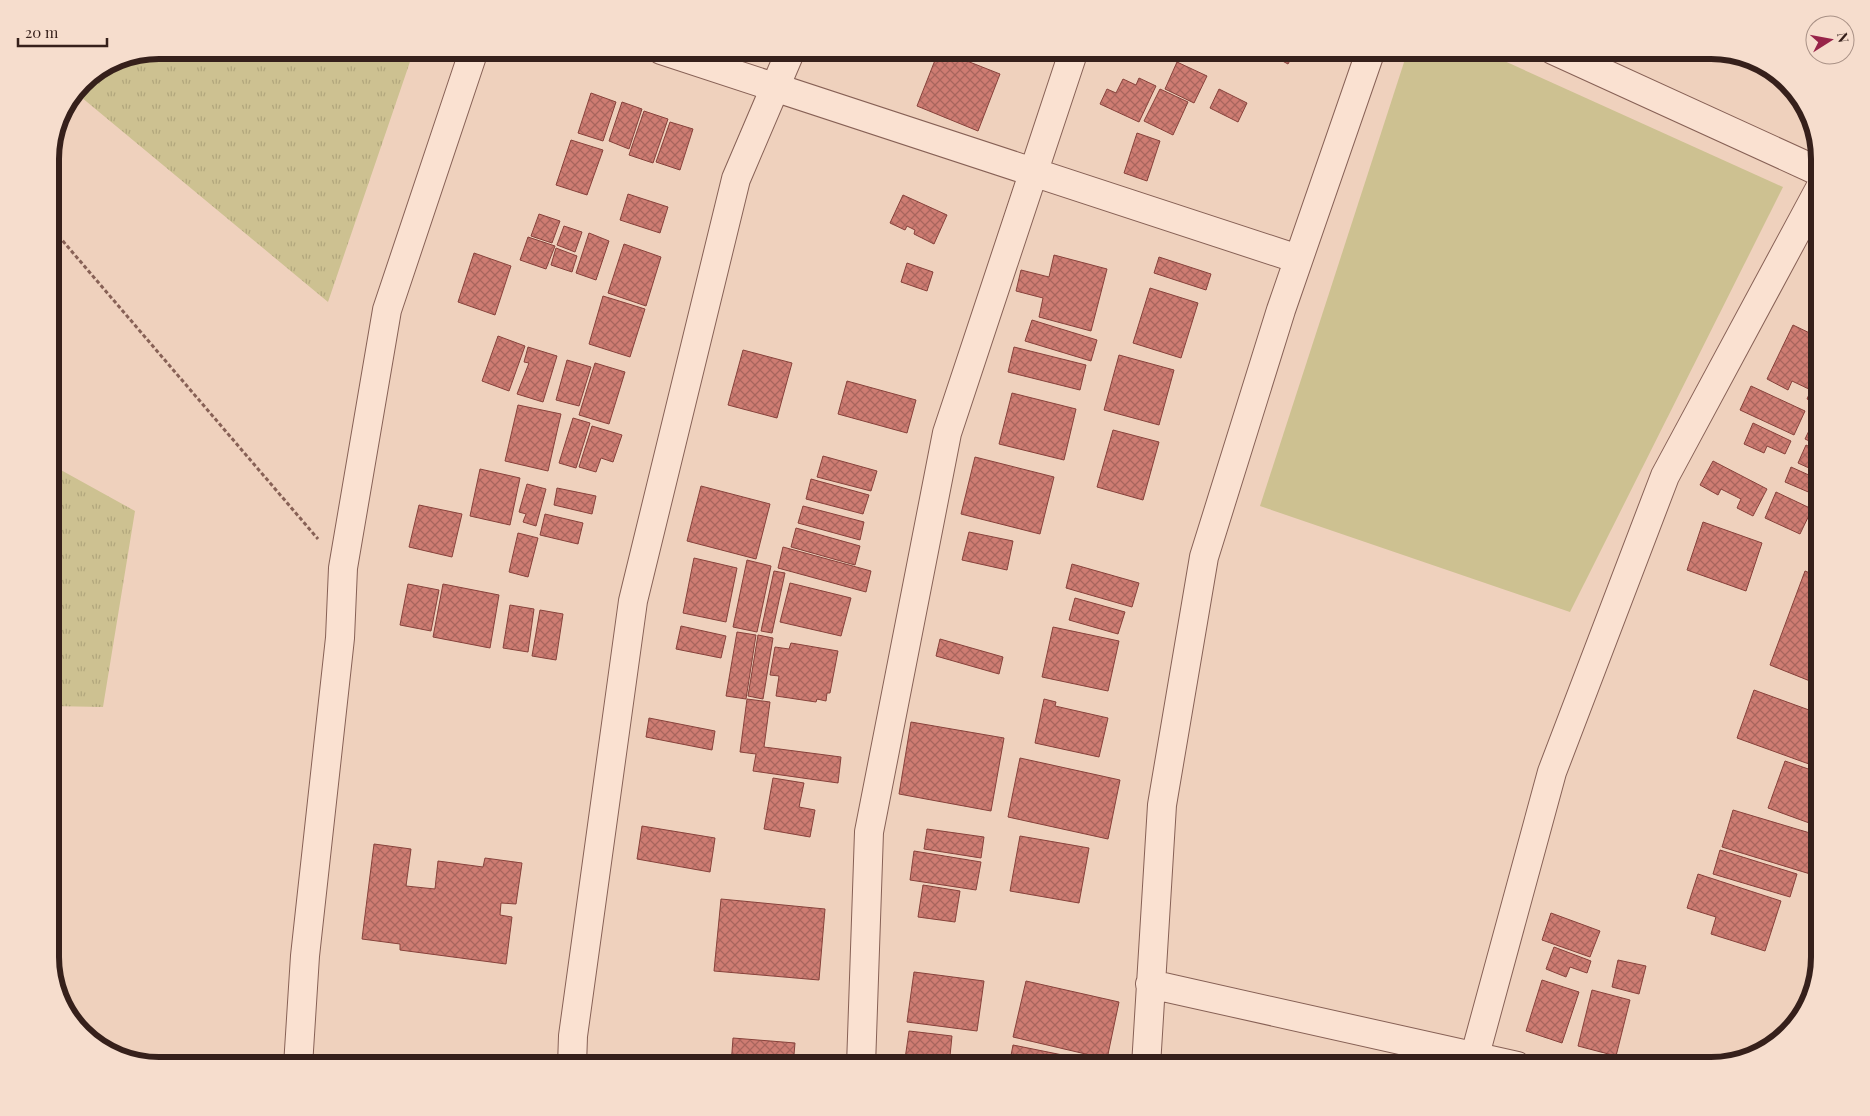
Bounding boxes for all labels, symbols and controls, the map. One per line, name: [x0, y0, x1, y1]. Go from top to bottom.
scale bar: [18, 15, 106, 47]
north arrow: [1805, 15, 1855, 65]
text: 20 m: [25, 22, 59, 42]
text: N: [1833, 31, 1854, 44]

